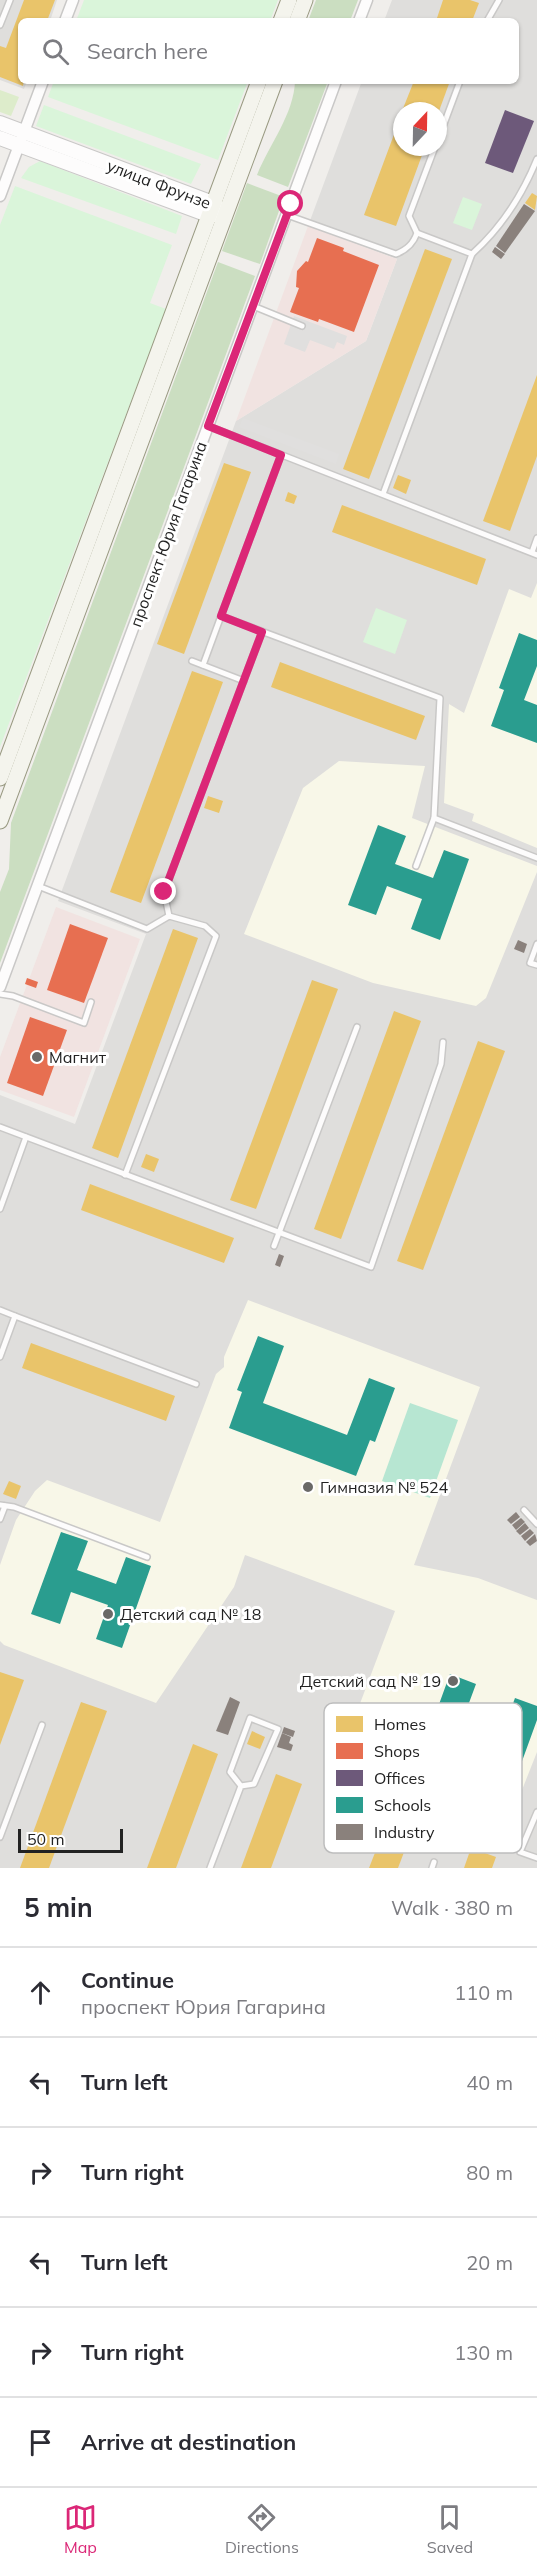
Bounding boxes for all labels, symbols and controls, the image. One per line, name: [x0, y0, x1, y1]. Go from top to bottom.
search box: [18, 18, 519, 84]
icon: search: [39, 35, 72, 68]
text: Search here: [87, 37, 208, 65]
north arrow: [393, 102, 447, 156]
street label: улица Фрунзе: [104, 155, 214, 213]
route start: [277, 190, 303, 216]
street label: проспект Юрия Гагарина: [125, 438, 211, 630]
route end: [150, 878, 176, 904]
place label: Магнит: [49, 1047, 107, 1067]
marker: Магнит: [30, 1050, 44, 1064]
place label: Гимназия № 524: [320, 1477, 449, 1497]
marker: Гимназия № 524: [301, 1480, 315, 1494]
place label: Детский сад № 18: [120, 1604, 261, 1624]
marker: Детский сад № 18: [101, 1607, 115, 1621]
place label: Детский сад № 19: [300, 1671, 441, 1691]
marker: Детский сад № 19: [446, 1674, 460, 1688]
legend: [324, 1703, 522, 1853]
text: Homes: [374, 1714, 426, 1734]
text: Shops: [374, 1741, 420, 1761]
text: Offices: [374, 1768, 425, 1788]
text: Schools: [374, 1795, 431, 1815]
text: Industry: [374, 1822, 435, 1842]
scale bar: [18, 1826, 123, 1854]
text: 50 m: [27, 1829, 64, 1849]
text: 5 min: [24, 1891, 93, 1924]
text: Walk · 380 m: [391, 1895, 513, 1920]
text: Continue: [81, 1966, 174, 1994]
icon: ahead: [24, 1976, 57, 2009]
text: 110 m: [454, 1980, 513, 2005]
text: проспект Юрия Гагарина: [81, 1994, 326, 2019]
icon: left: [24, 2066, 57, 2099]
text: Turn left: [81, 2068, 168, 2096]
text: 40 m: [466, 2070, 513, 2095]
icon: right: [24, 2156, 57, 2189]
text: Turn right: [81, 2158, 184, 2186]
text: 80 m: [466, 2160, 513, 2185]
icon: left: [24, 2246, 57, 2279]
text: Turn left: [81, 2248, 168, 2276]
text: 20 m: [466, 2250, 513, 2275]
icon: right: [24, 2336, 57, 2369]
text: Turn right: [81, 2338, 184, 2366]
text: 130 m: [454, 2340, 513, 2365]
icon: arrive: [24, 2426, 57, 2459]
text: Arrive at destination: [81, 2428, 296, 2456]
tab: Map: [64, 2501, 97, 2557]
tab: Directions: [225, 2501, 299, 2557]
tab: Saved: [427, 2501, 473, 2557]

